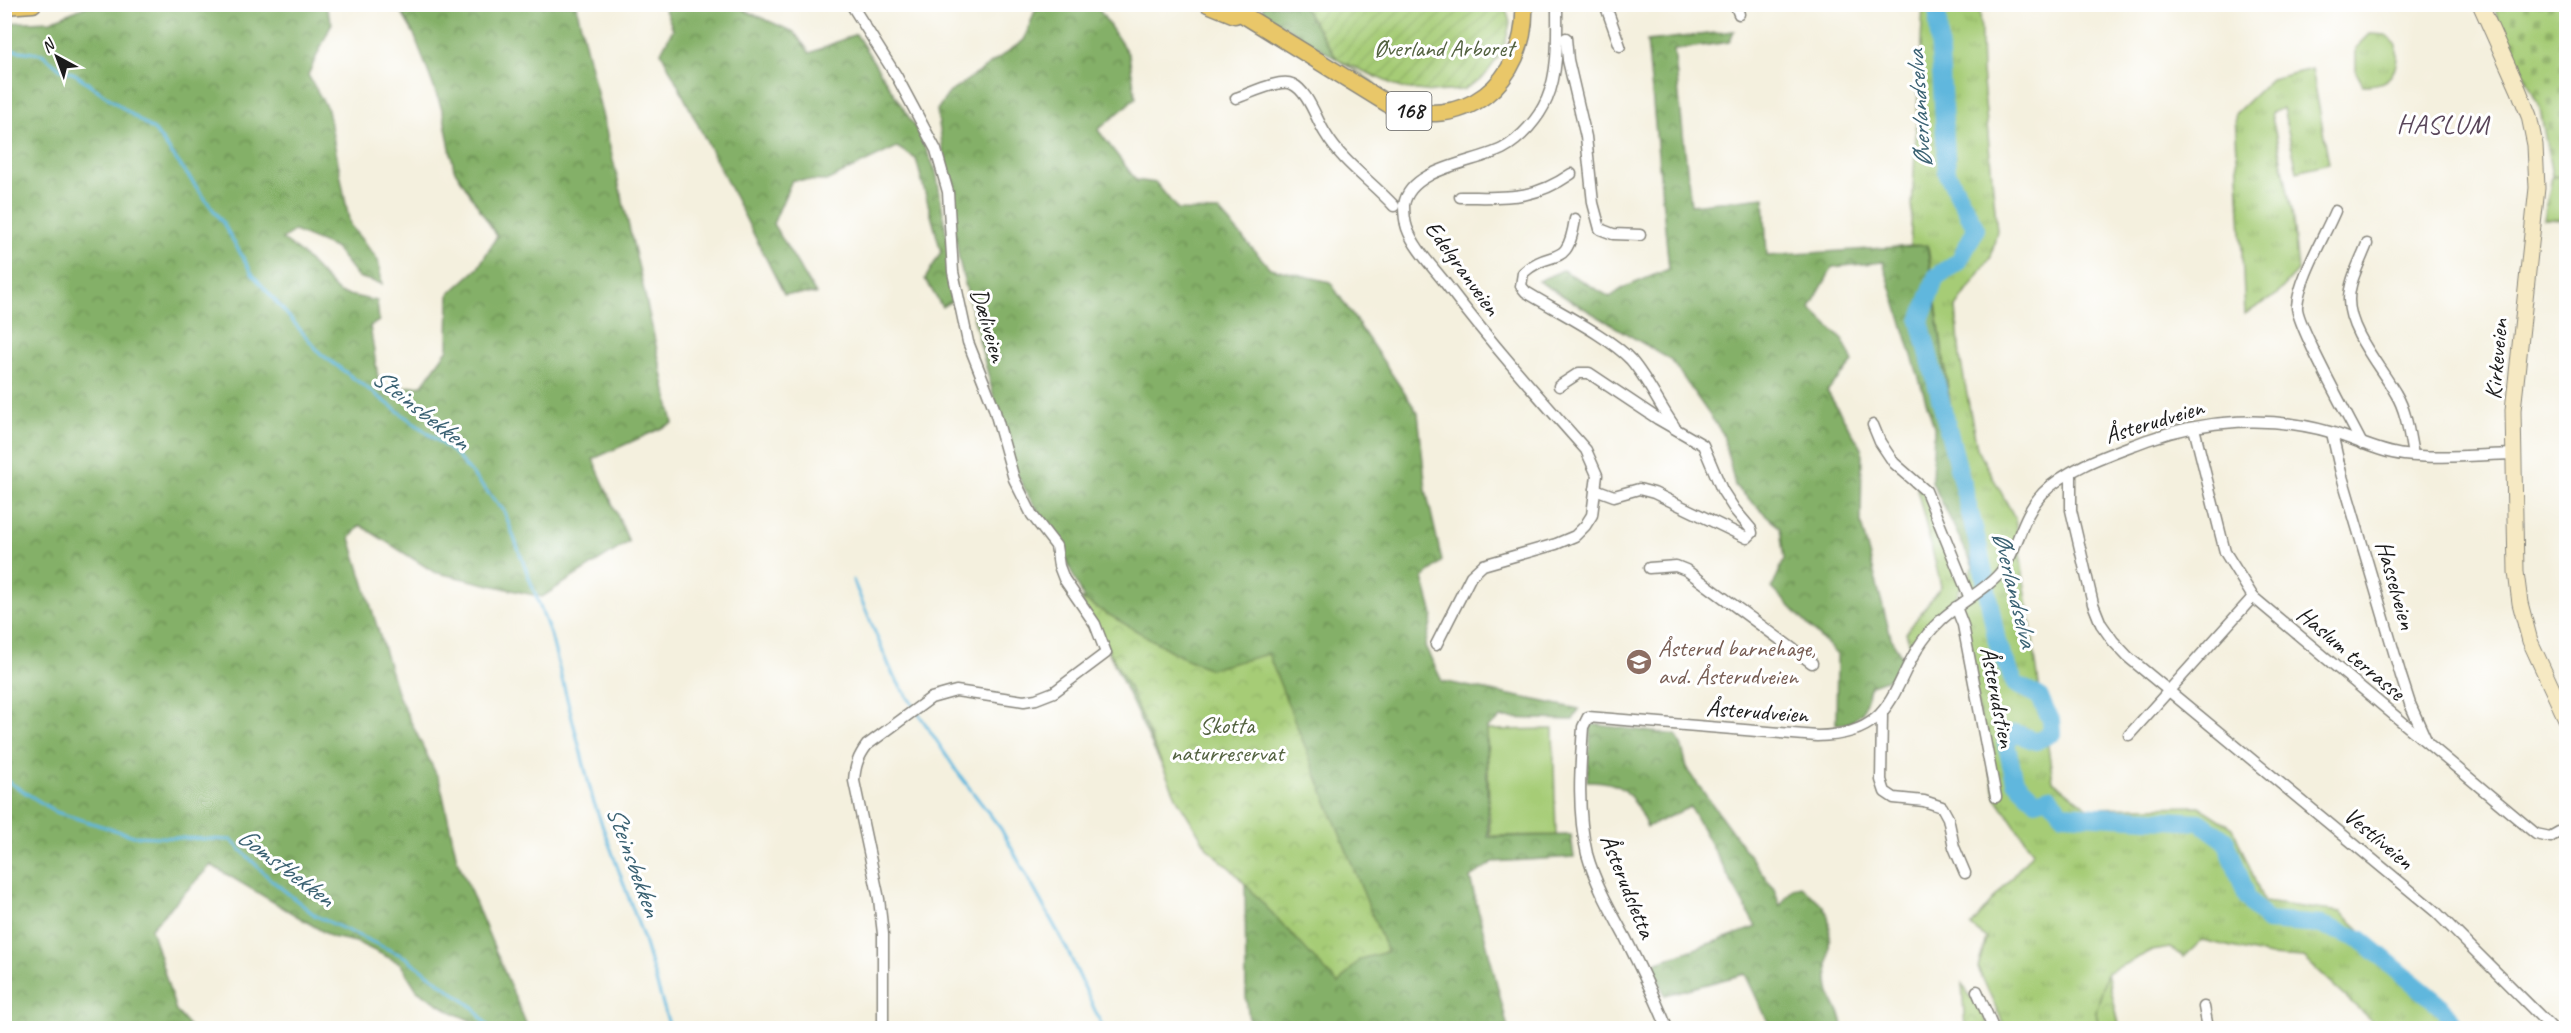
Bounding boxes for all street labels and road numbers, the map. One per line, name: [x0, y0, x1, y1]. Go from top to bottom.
road number: 168: [1386, 92, 1432, 130]
street label: Edelgranveien: [1418, 215, 1508, 322]
street label: Dæliveien: [964, 285, 1014, 366]
street label: Kirkeveien: [2478, 316, 2515, 401]
street label: Åsterudveien: [2101, 391, 2208, 450]
street label: Hasselveien: [2369, 537, 2423, 633]
street label: Haslum terrasse: [2291, 599, 2413, 708]
street label: Åsterudstien: [1974, 644, 2023, 751]
street label: Åsterudveien: [1705, 692, 1810, 730]
street label: Vestliveien: [2338, 800, 2420, 876]
street label: Åsterudsletta: [1594, 830, 1663, 944]

